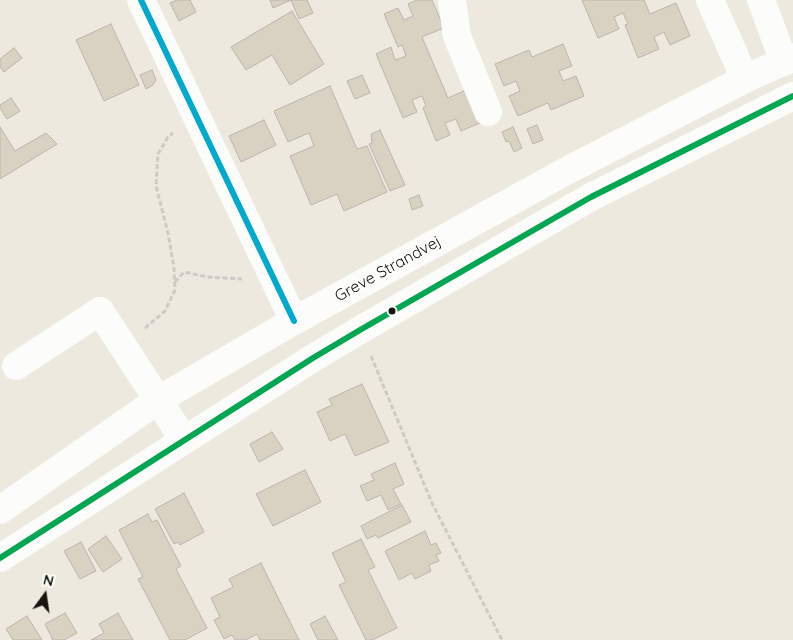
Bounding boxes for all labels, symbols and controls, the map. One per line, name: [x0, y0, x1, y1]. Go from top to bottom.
street label: Greve Strandvej: [332, 232, 444, 306]
unlabelled marker: [387, 306, 397, 316]
north arrow: [20, 570, 70, 620]
text: N: [41, 570, 56, 590]

